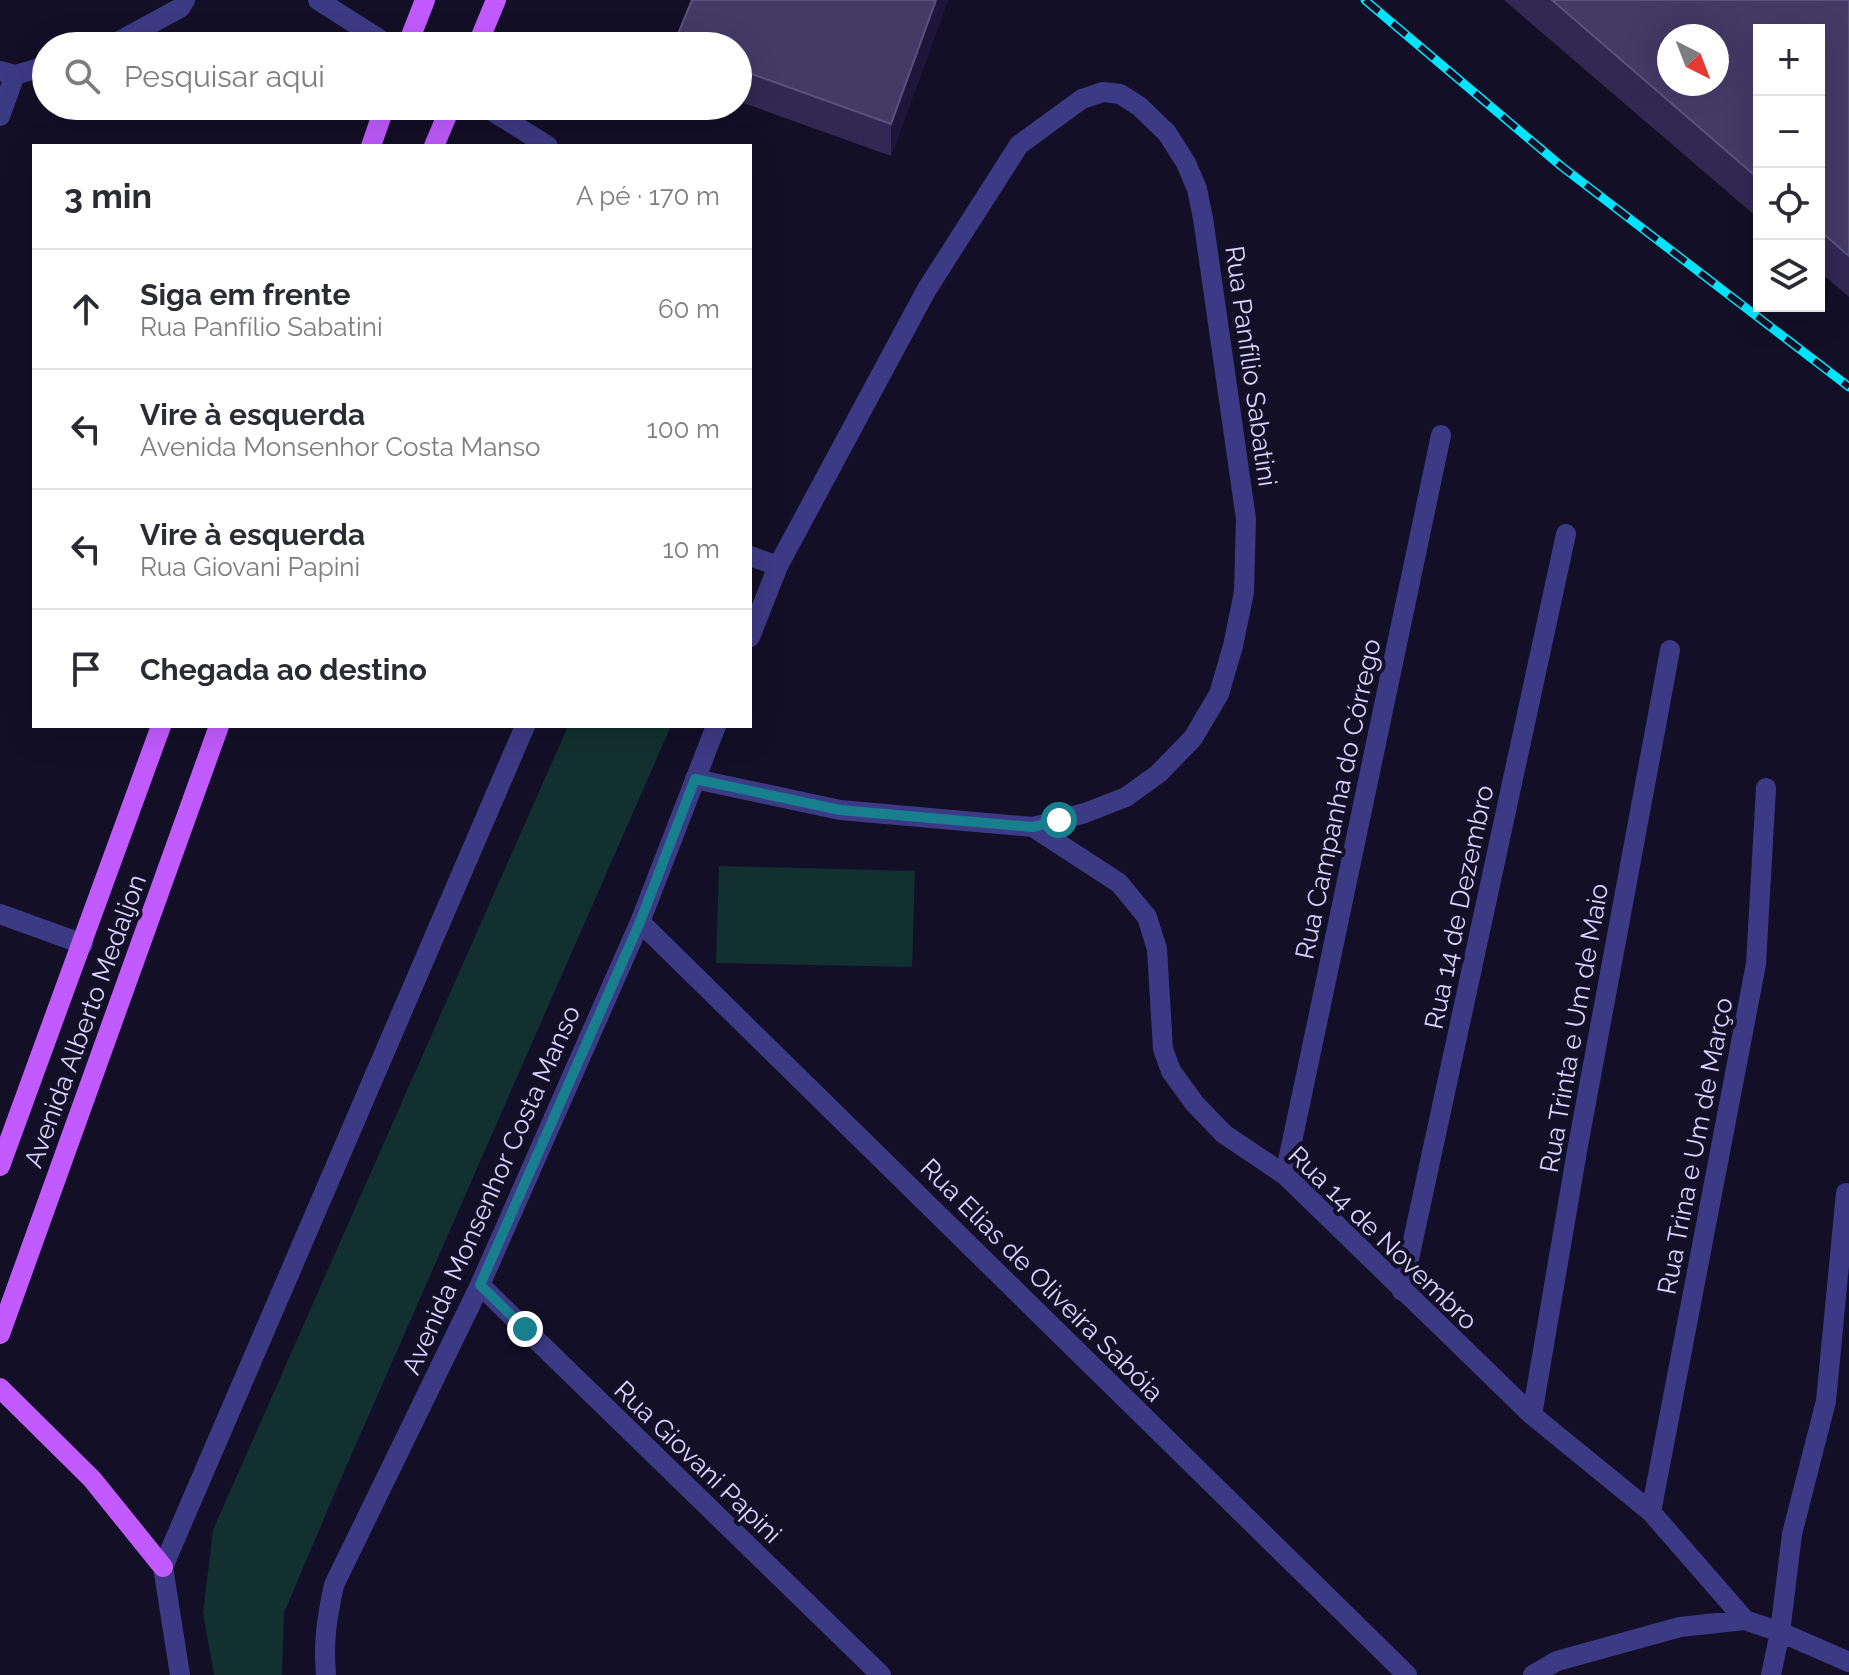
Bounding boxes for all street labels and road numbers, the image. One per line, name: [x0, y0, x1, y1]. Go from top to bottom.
street label: Rua Panfílio Sabatini: [1219, 244, 1283, 488]
street label: Rua Campanha do Córrego: [1289, 636, 1387, 962]
street label: Rua 14 de Dezembro: [1418, 782, 1500, 1032]
street label: Avenida Alberto Medaljon: [18, 870, 152, 1172]
street label: Rua Trinta e Um de Maio: [1534, 881, 1614, 1175]
street label: Rua Trina e Um de Março: [1651, 995, 1739, 1297]
street label: Avenida Monsenhor Costa Manso: [396, 1001, 586, 1379]
street label: Rua 14 de Novembro: [1282, 1140, 1484, 1336]
street label: Rua Elias de Oliveira Sabóia: [914, 1152, 1170, 1408]
street label: Rua Giovani Papini: [608, 1375, 788, 1549]

